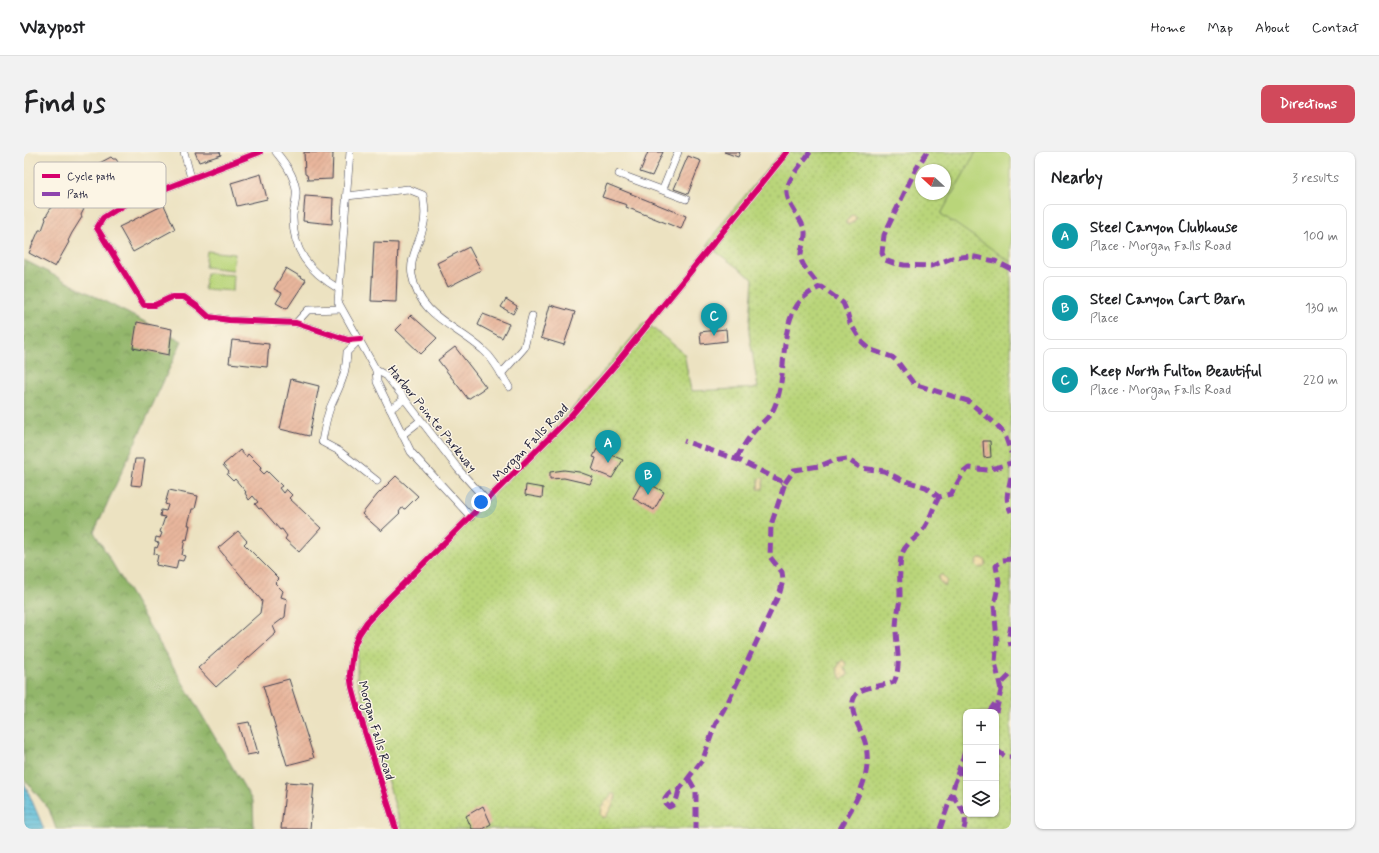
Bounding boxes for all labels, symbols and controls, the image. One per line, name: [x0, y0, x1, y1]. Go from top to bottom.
text: Waypost: [20, 15, 85, 40]
text: Home: [1151, 19, 1185, 37]
text: Map: [1207, 19, 1233, 37]
text: About: [1255, 19, 1290, 37]
text: Contact: [1312, 19, 1359, 37]
button: Directions: [1261, 85, 1355, 123]
text: Find us: [24, 86, 105, 123]
legend: [34, 162, 166, 208]
north arrow: [915, 164, 951, 200]
text: Nearby: [1051, 167, 1103, 189]
text: Cycle path: [67, 170, 115, 184]
text: 3 results: [1292, 170, 1339, 187]
text: Path: [67, 188, 88, 202]
text: Steel Canyon Clubhouse: [1090, 218, 1238, 238]
text: A: [1061, 228, 1069, 245]
text: 100 m: [1303, 228, 1338, 245]
text: Place · Morgan Falls Road: [1090, 238, 1231, 255]
text: Steel Canyon Cart Barn: [1090, 290, 1245, 310]
text: B: [1061, 300, 1069, 317]
text: 130 m: [1305, 300, 1338, 317]
pin: C: [701, 303, 727, 336]
text: Place: [1090, 310, 1119, 327]
street label: Harbor Pointe Parkway: [383, 362, 480, 476]
text: Keep North Fulton Beautiful: [1090, 362, 1262, 382]
text: C: [1060, 372, 1070, 389]
text: 220 m: [1303, 372, 1338, 389]
text: Place · Morgan Falls Road: [1090, 382, 1231, 399]
street label: Morgan Falls Road: [489, 400, 574, 487]
pin: A: [595, 430, 621, 463]
pin: B: [635, 462, 661, 495]
your location: [471, 492, 491, 512]
street label: Morgan Falls Road: [352, 679, 398, 782]
map controls: [963, 709, 999, 817]
button: +: [963, 709, 999, 745]
button: −: [963, 745, 999, 781]
button: layers: [963, 781, 999, 817]

